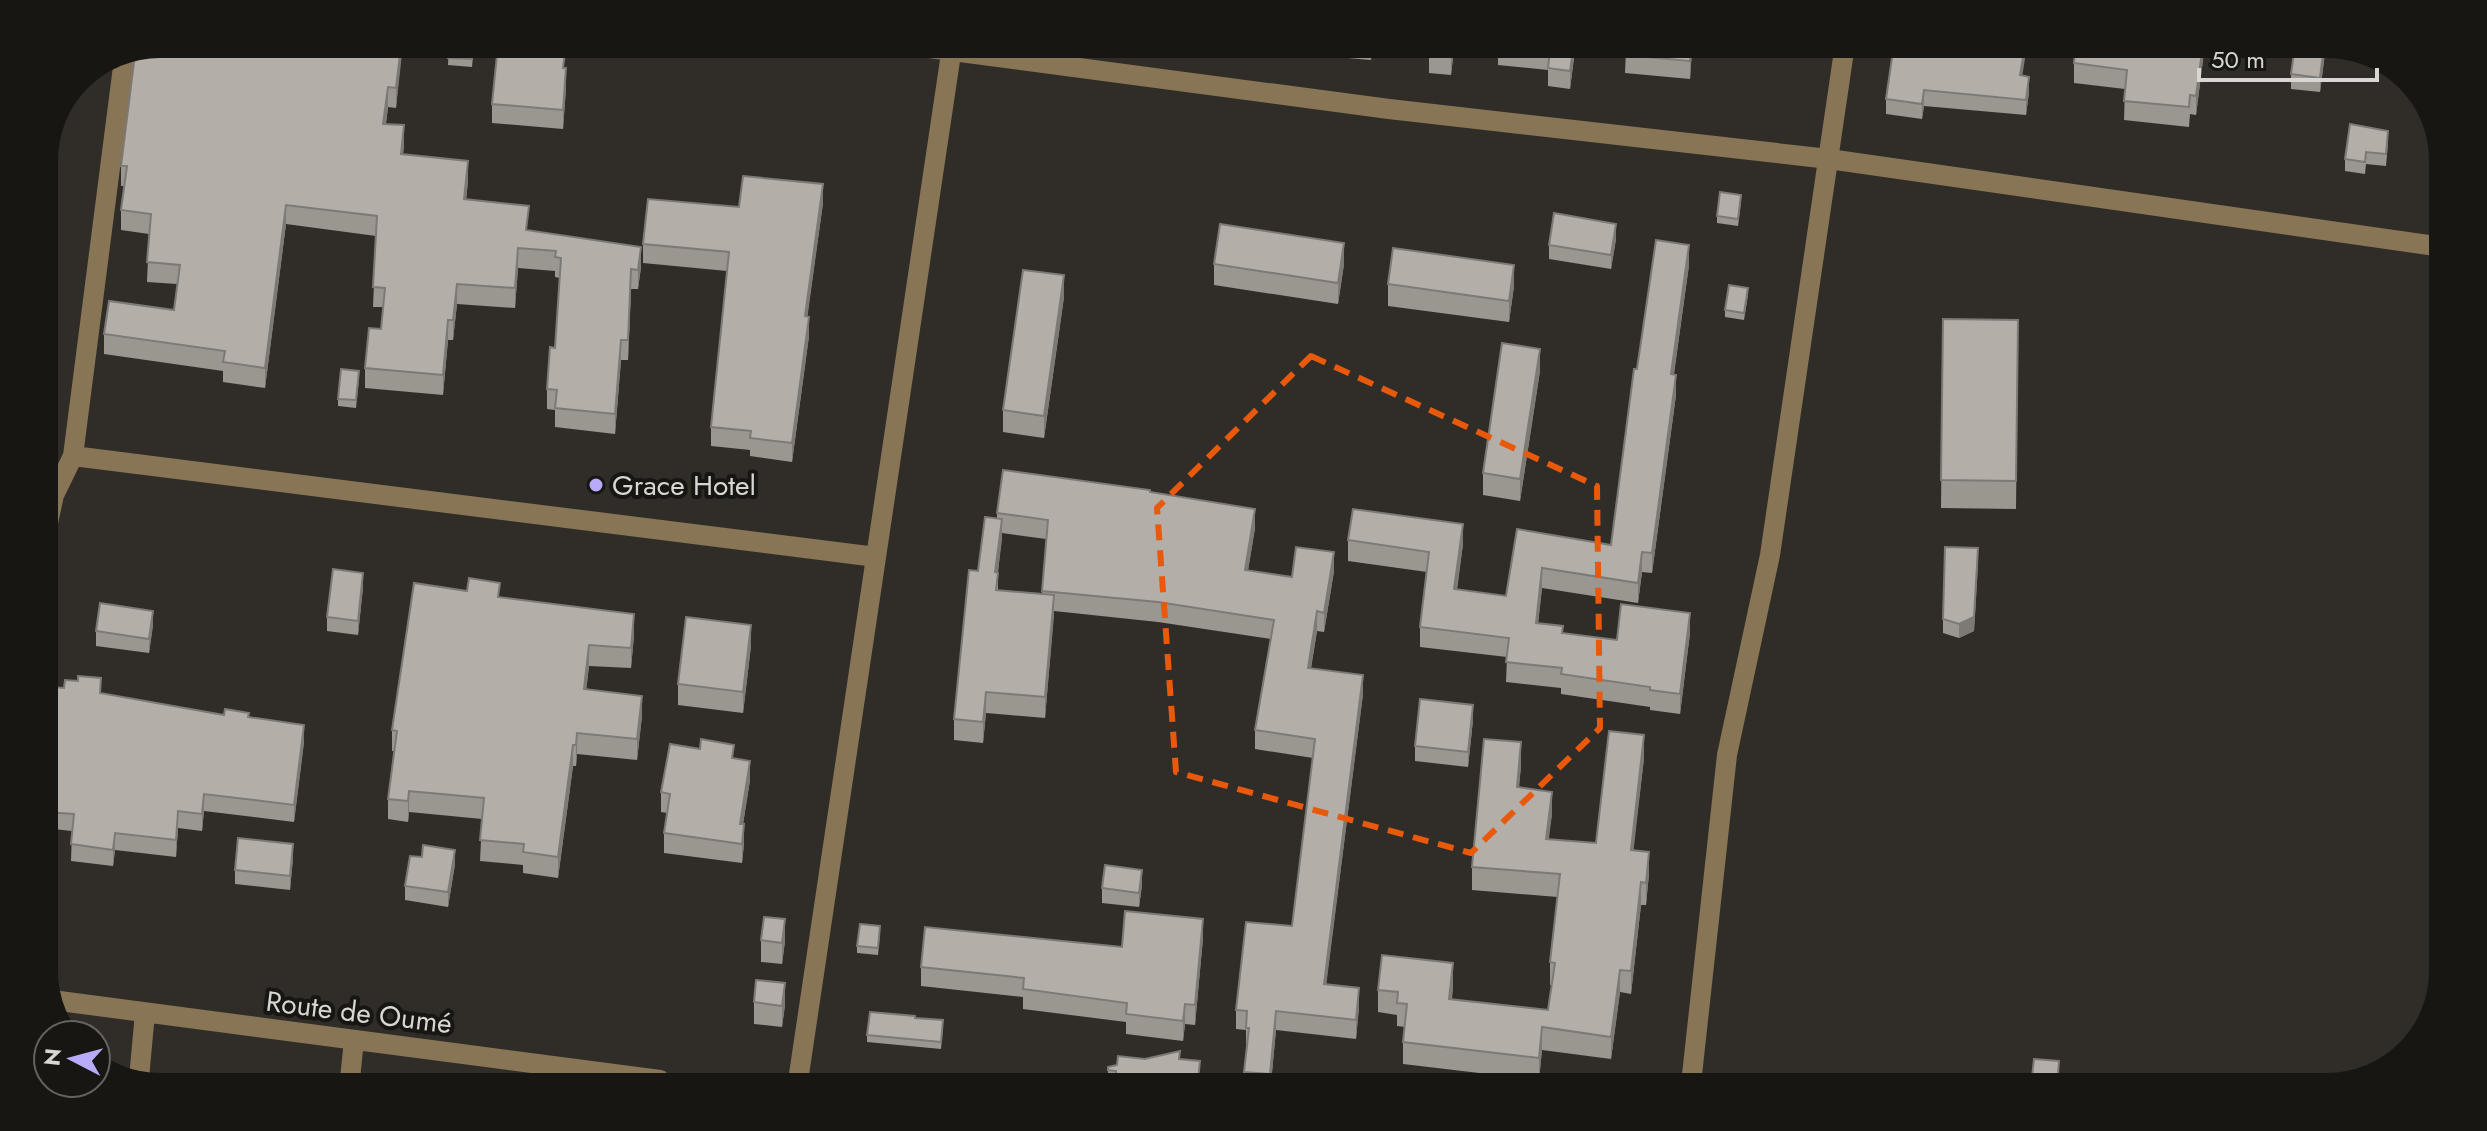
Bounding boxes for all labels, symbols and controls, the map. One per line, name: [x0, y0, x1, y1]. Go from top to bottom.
scale bar: [2199, 32, 2377, 82]
text: 50 m: [2211, 42, 2265, 77]
place label: Grace Hotel: [612, 465, 756, 506]
marker: Grace Hotel: [587, 476, 605, 494]
street label: Route de Oumé: [264, 981, 454, 1044]
north arrow: [32, 1019, 112, 1099]
text: N: [35, 1047, 69, 1067]

